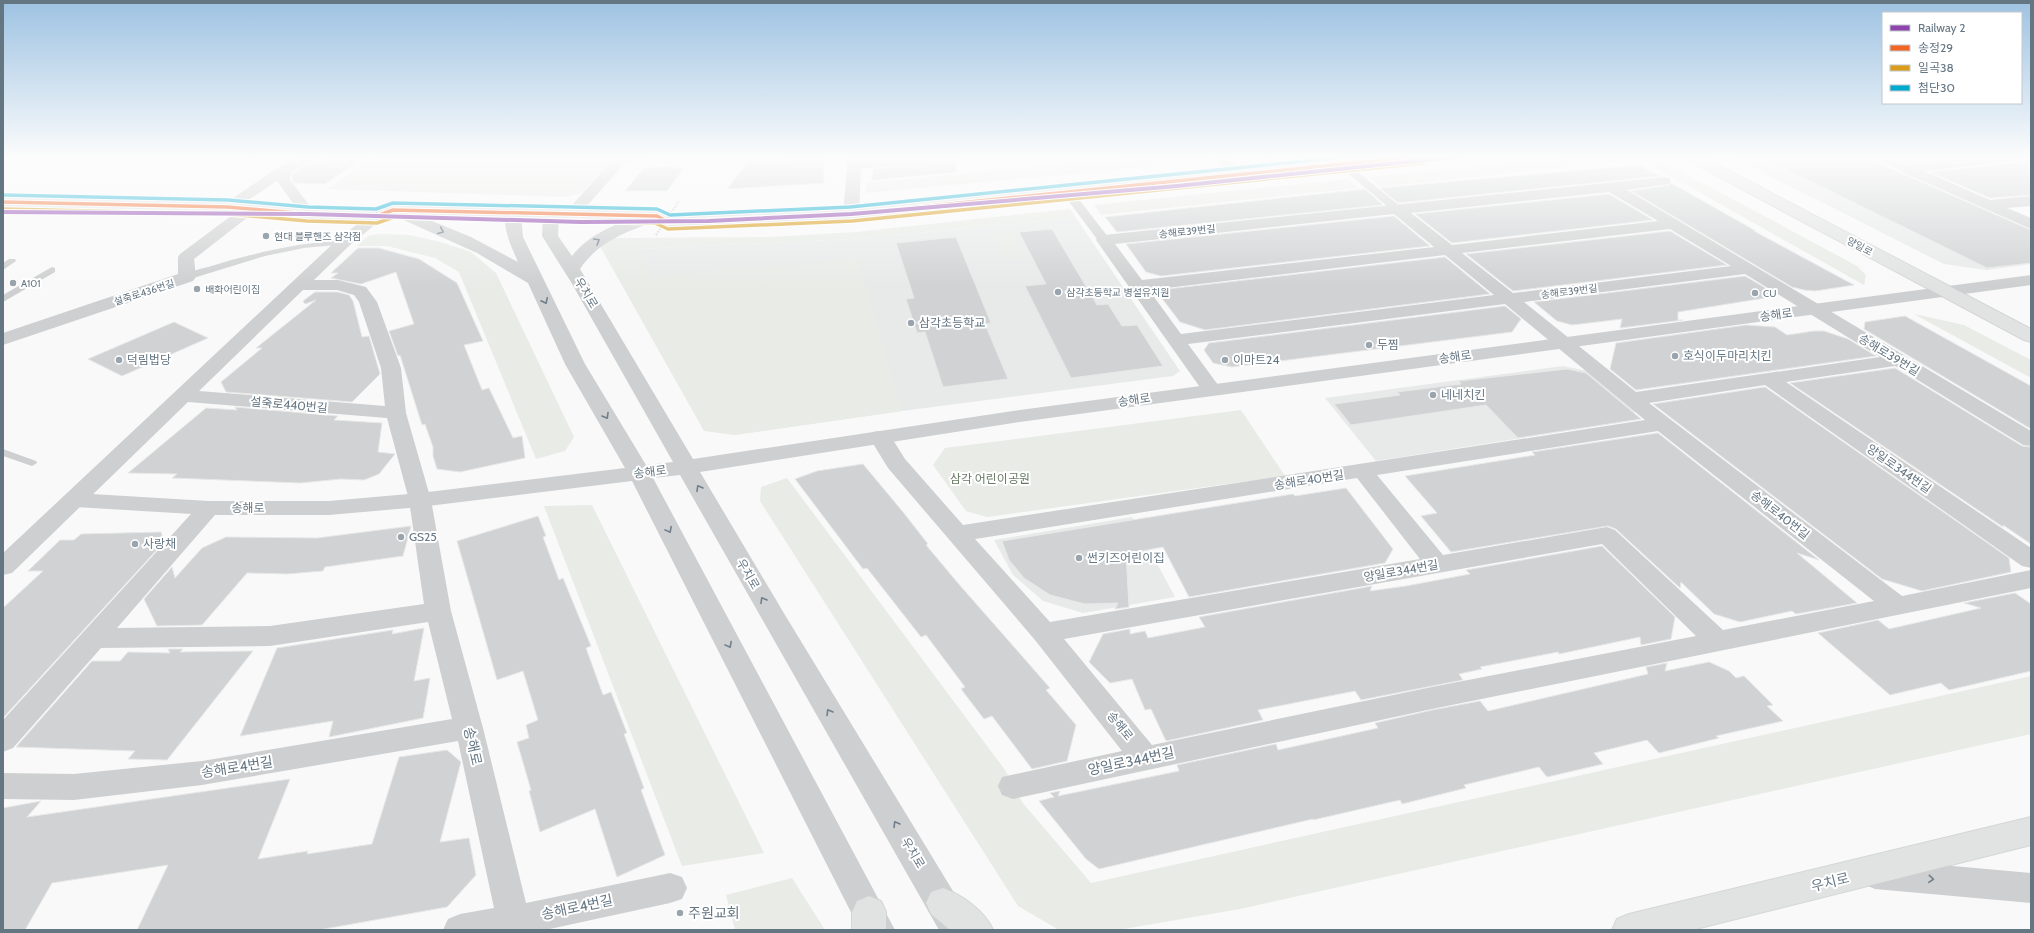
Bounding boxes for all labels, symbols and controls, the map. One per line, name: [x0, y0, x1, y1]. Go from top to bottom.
legend: [1882, 12, 2022, 104]
text: Railway 2: [1918, 20, 1965, 35]
text: 송정29: [1918, 40, 1953, 55]
text: 일곡38: [1918, 60, 1954, 75]
text: 첨단30: [1918, 80, 1955, 95]
street label: 송해로39번길: [1158, 222, 1216, 241]
one-way arrow: [437, 226, 445, 234]
place label: 현대 블루핸즈 삼각점: [274, 230, 361, 243]
marker: 현대 블루핸즈 삼각점: [261, 231, 271, 241]
street label: 양일로: [1845, 234, 1875, 259]
one-way arrow: [593, 239, 600, 246]
street label: 우치로: [571, 275, 601, 311]
place label: A101: [21, 277, 41, 290]
street label: 설죽로436번길: [112, 277, 176, 308]
marker: A101: [8, 278, 18, 288]
street label: 송해로39번길: [1540, 282, 1598, 301]
place label: 배화어린이집: [205, 283, 260, 296]
marker: 배화어린이집: [192, 284, 202, 294]
place label: 삼각초등학교 병설유치원: [1066, 286, 1169, 299]
marker: 삼각초등학교 병설유치원: [1053, 287, 1063, 297]
place label: CU: [1763, 287, 1776, 300]
marker: CU: [1750, 288, 1760, 298]
one-way arrow: [540, 297, 548, 305]
street label: 송해로: [1758, 305, 1793, 324]
place label: 삼각초등학교: [919, 315, 985, 330]
marker: 삼각초등학교: [906, 318, 916, 328]
street label: 송해로39번길: [1856, 330, 1922, 379]
place label: 두찜: [1377, 337, 1399, 352]
marker: 두찜: [1364, 340, 1374, 350]
street label: 송해로: [1437, 347, 1472, 366]
place label: 호식이두마리치킨: [1683, 348, 1771, 363]
marker: 호식이두마리치킨: [1670, 351, 1680, 361]
place label: 덕림법당: [127, 352, 171, 367]
place label: 이마트24: [1233, 352, 1279, 367]
marker: 덕림법당: [114, 355, 124, 365]
marker: 이마트24: [1220, 355, 1230, 365]
place label: 네네치킨: [1441, 387, 1485, 402]
street label: 송해로: [1116, 390, 1151, 409]
marker: 네네치킨: [1428, 390, 1438, 400]
street label: 설죽로440번길: [250, 394, 328, 415]
one-way arrow: [601, 412, 608, 419]
street label: 양일로344번길: [1864, 441, 1935, 496]
street label: 송해로: [633, 462, 667, 481]
street label: 송해로40번길: [1273, 467, 1345, 492]
park label: 삼각 어린이공원: [950, 471, 1030, 486]
one-way arrow: [696, 484, 703, 492]
street label: 송해로40번길: [1748, 487, 1813, 542]
street label: 송해로: [231, 500, 265, 515]
one-way arrow: [664, 526, 672, 533]
place label: GS25: [409, 529, 437, 544]
marker: GS25: [396, 532, 406, 542]
place label: 사랑채: [143, 536, 176, 551]
marker: 사랑채: [130, 539, 140, 549]
place label: 썬키즈어린이집: [1087, 550, 1164, 565]
marker: 썬키즈어린이집: [1074, 553, 1084, 563]
street label: 우치로: [734, 556, 763, 592]
street label: 양일로344번길: [1362, 557, 1439, 584]
one-way arrow: [761, 597, 768, 604]
one-way arrow: [724, 641, 732, 648]
street label: 송해로: [1104, 708, 1137, 743]
one-way arrow: [827, 709, 834, 716]
street label: 송해로: [460, 725, 486, 767]
street label: 양일로344번길: [1086, 743, 1176, 779]
street label: 송해로4번길: [200, 752, 274, 782]
one-way arrow: [893, 821, 900, 828]
street label: 우치로: [898, 835, 928, 871]
street label: 우치로: [1809, 869, 1851, 895]
one-way arrow: [1928, 875, 1934, 884]
street label: 송해로4번길: [540, 891, 614, 923]
place label: 주원교회: [688, 904, 740, 922]
marker: 주원교회: [675, 908, 685, 918]

